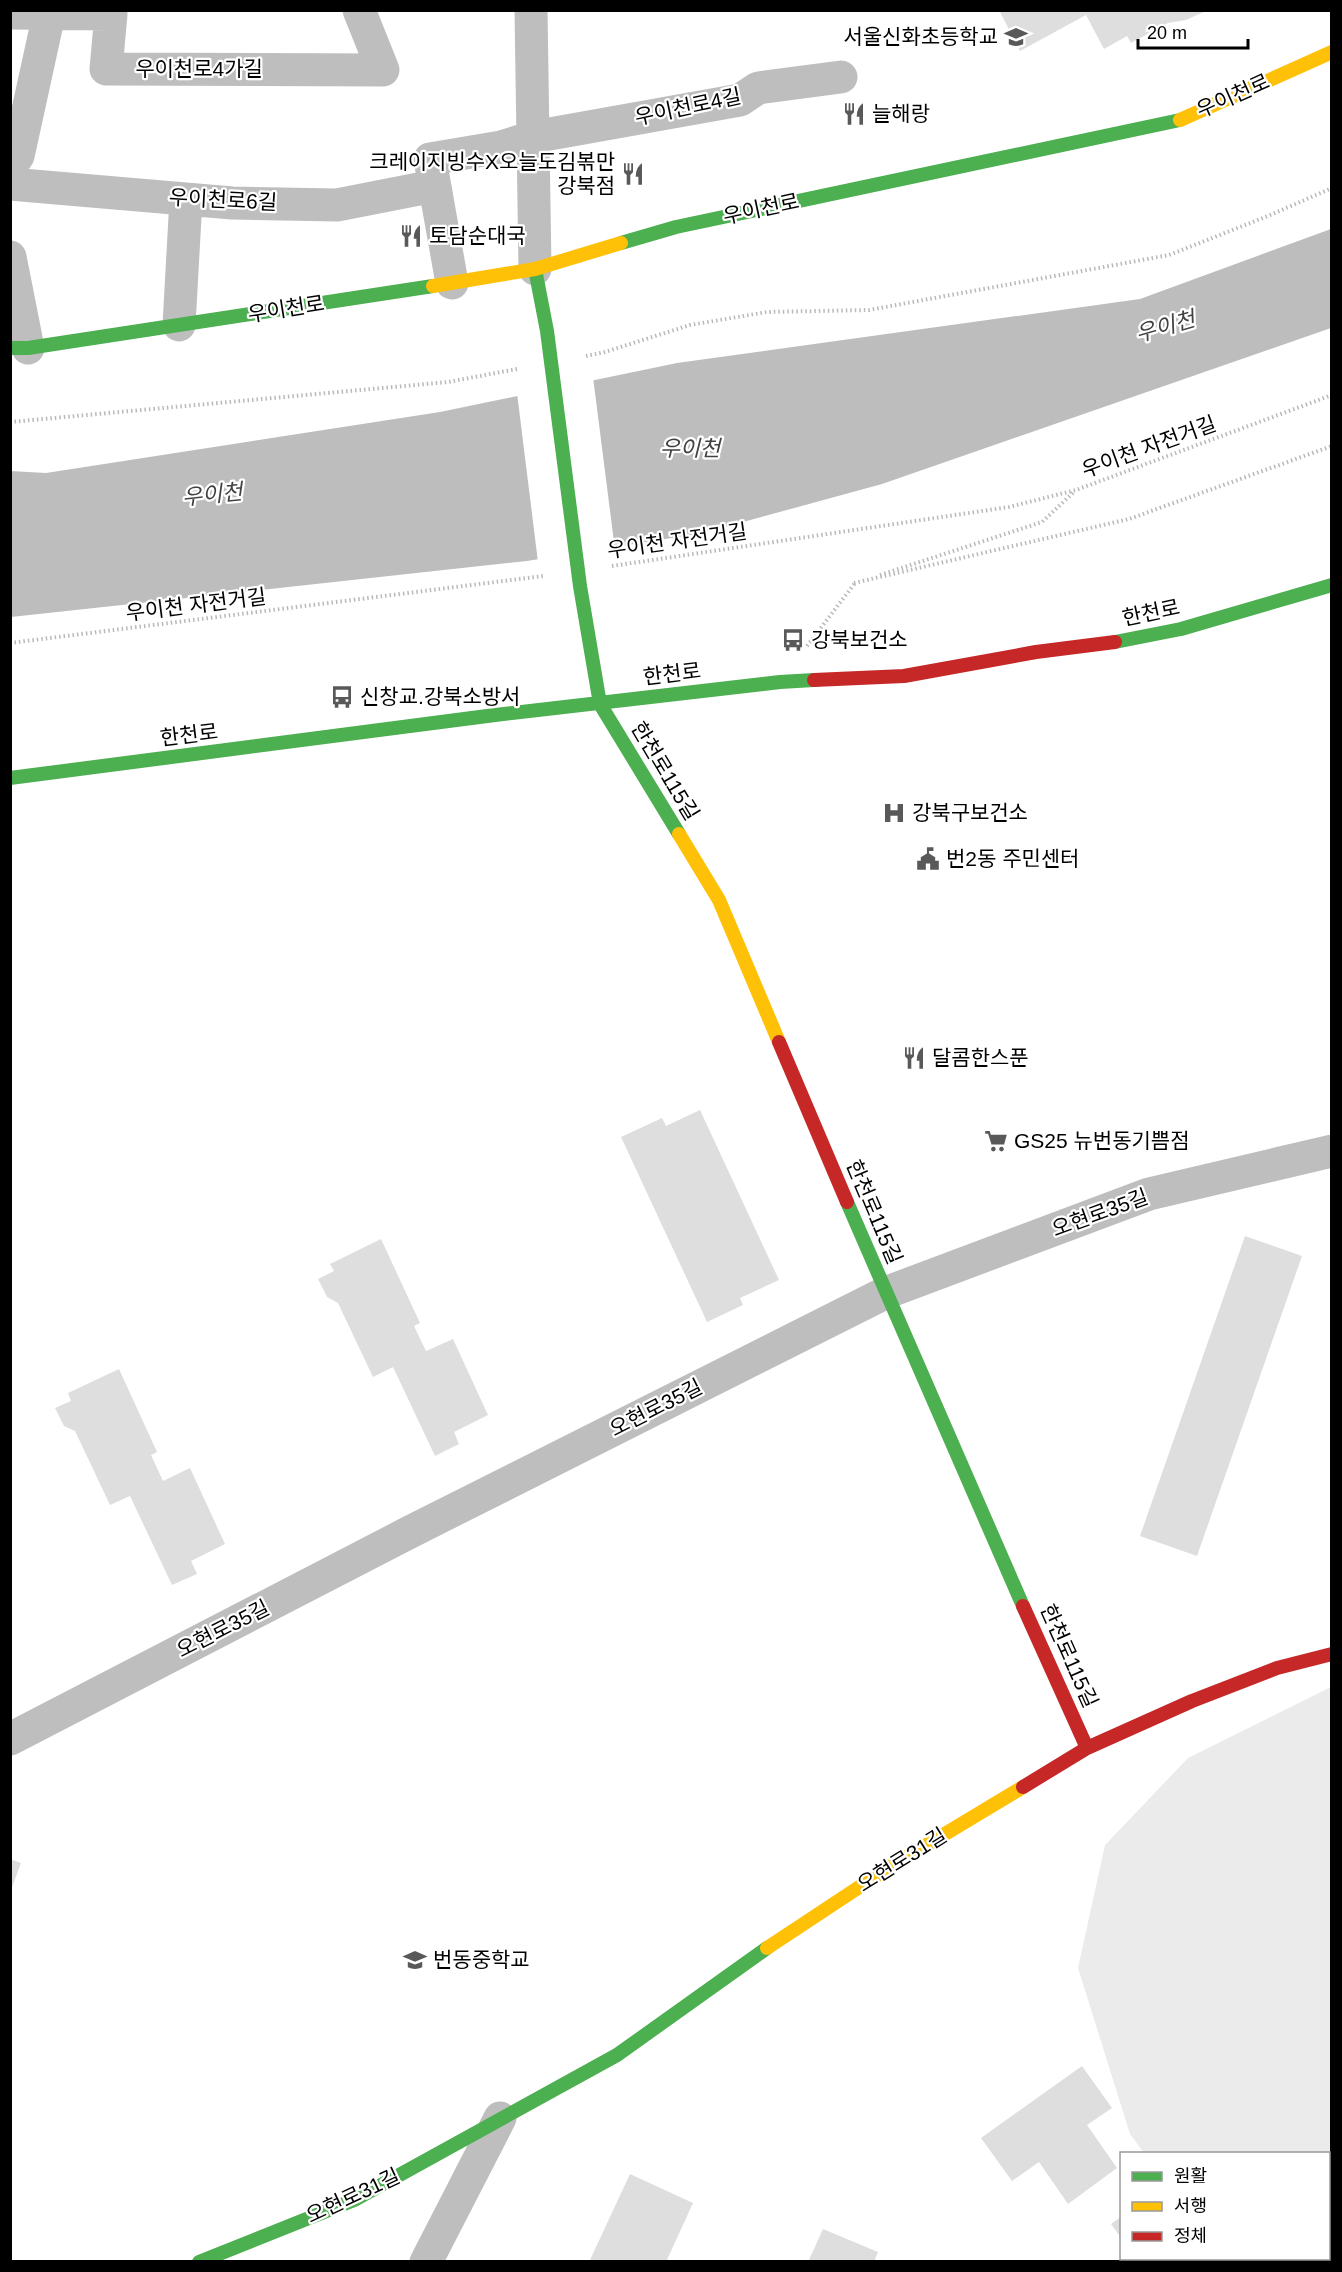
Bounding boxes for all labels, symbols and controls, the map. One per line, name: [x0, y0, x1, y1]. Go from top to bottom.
scale bar: [1138, 12, 1248, 50]
text: 20 m: [1147, 23, 1187, 43]
school or university icon: 서울신화초등학교: [1003, 24, 1029, 50]
place label: 서울신화초등학교: [843, 25, 998, 48]
street label: 우이천로4가길: [135, 57, 263, 80]
street label: 우이천로: [1193, 69, 1273, 122]
street label: 우이천로4길: [633, 84, 743, 129]
restaurant icon: 늘해랑: [841, 101, 867, 127]
place label: 늘해랑: [872, 102, 930, 125]
place label: 크레이지빙수X오늘도김볶만 강북점: [369, 150, 615, 197]
restaurant icon: 크레이지빙수X오늘도김볶만 강북점: [620, 161, 646, 187]
street label: 우이천로6길: [168, 185, 278, 214]
street label: 우이천로: [721, 189, 801, 228]
restaurant icon: 토담순대국: [398, 223, 424, 249]
place label: 토담순대국: [429, 224, 526, 247]
street label: 우이천로: [246, 291, 326, 326]
water label: 우이천: [1133, 305, 1200, 347]
street label: 우이천 자전거길: [1079, 412, 1219, 481]
water label: 우이천: [660, 436, 723, 461]
water label: 우이천: [181, 479, 246, 510]
street label: 우이천 자전거길: [605, 519, 748, 562]
street label: 우이천 자전거길: [125, 584, 267, 625]
street label: 한천로: [1120, 595, 1182, 630]
bus stop icon: 강북보건소: [780, 627, 806, 653]
place label: 강북보건소: [811, 628, 908, 651]
street label: 한천로: [642, 659, 702, 688]
bus stop icon: 신창교.강북소방서: [329, 684, 355, 710]
place label: 신창교.강북소방서: [360, 685, 520, 708]
street label: 한천로115길: [627, 717, 704, 824]
street label: 한천로: [159, 720, 219, 749]
hospital icon: 강북구보건소: [881, 800, 907, 826]
place label: 강북구보건소: [912, 801, 1028, 824]
public building icon: 번2동 주민센터: [915, 846, 941, 872]
place label: 번2동 주민센터: [946, 847, 1079, 870]
restaurant icon: 달콤한스푼: [901, 1045, 927, 1071]
place label: 달콤한스푼: [932, 1046, 1029, 1069]
supermarket icon: GS25 뉴번동기쁨점: [983, 1128, 1009, 1154]
place label: GS25 뉴번동기쁨점: [1014, 1129, 1189, 1152]
street label: 한천로115길: [842, 1156, 907, 1267]
street label: 오현로35길: [1049, 1185, 1151, 1241]
street label: 오현로35길: [606, 1374, 706, 1441]
street label: 오현로35길: [173, 1595, 273, 1662]
street label: 한천로115길: [1036, 1601, 1102, 1711]
street label: 오현로31길: [853, 1823, 951, 1896]
school or university icon: 번동중학교: [402, 1947, 428, 1973]
place label: 번동중학교: [433, 1948, 530, 1971]
legend: [1120, 2152, 1330, 2260]
street label: 오현로31길: [302, 2164, 403, 2227]
text: 원활: [1174, 2166, 1207, 2186]
text: 서행: [1174, 2196, 1207, 2216]
text: 정체: [1174, 2226, 1207, 2246]

